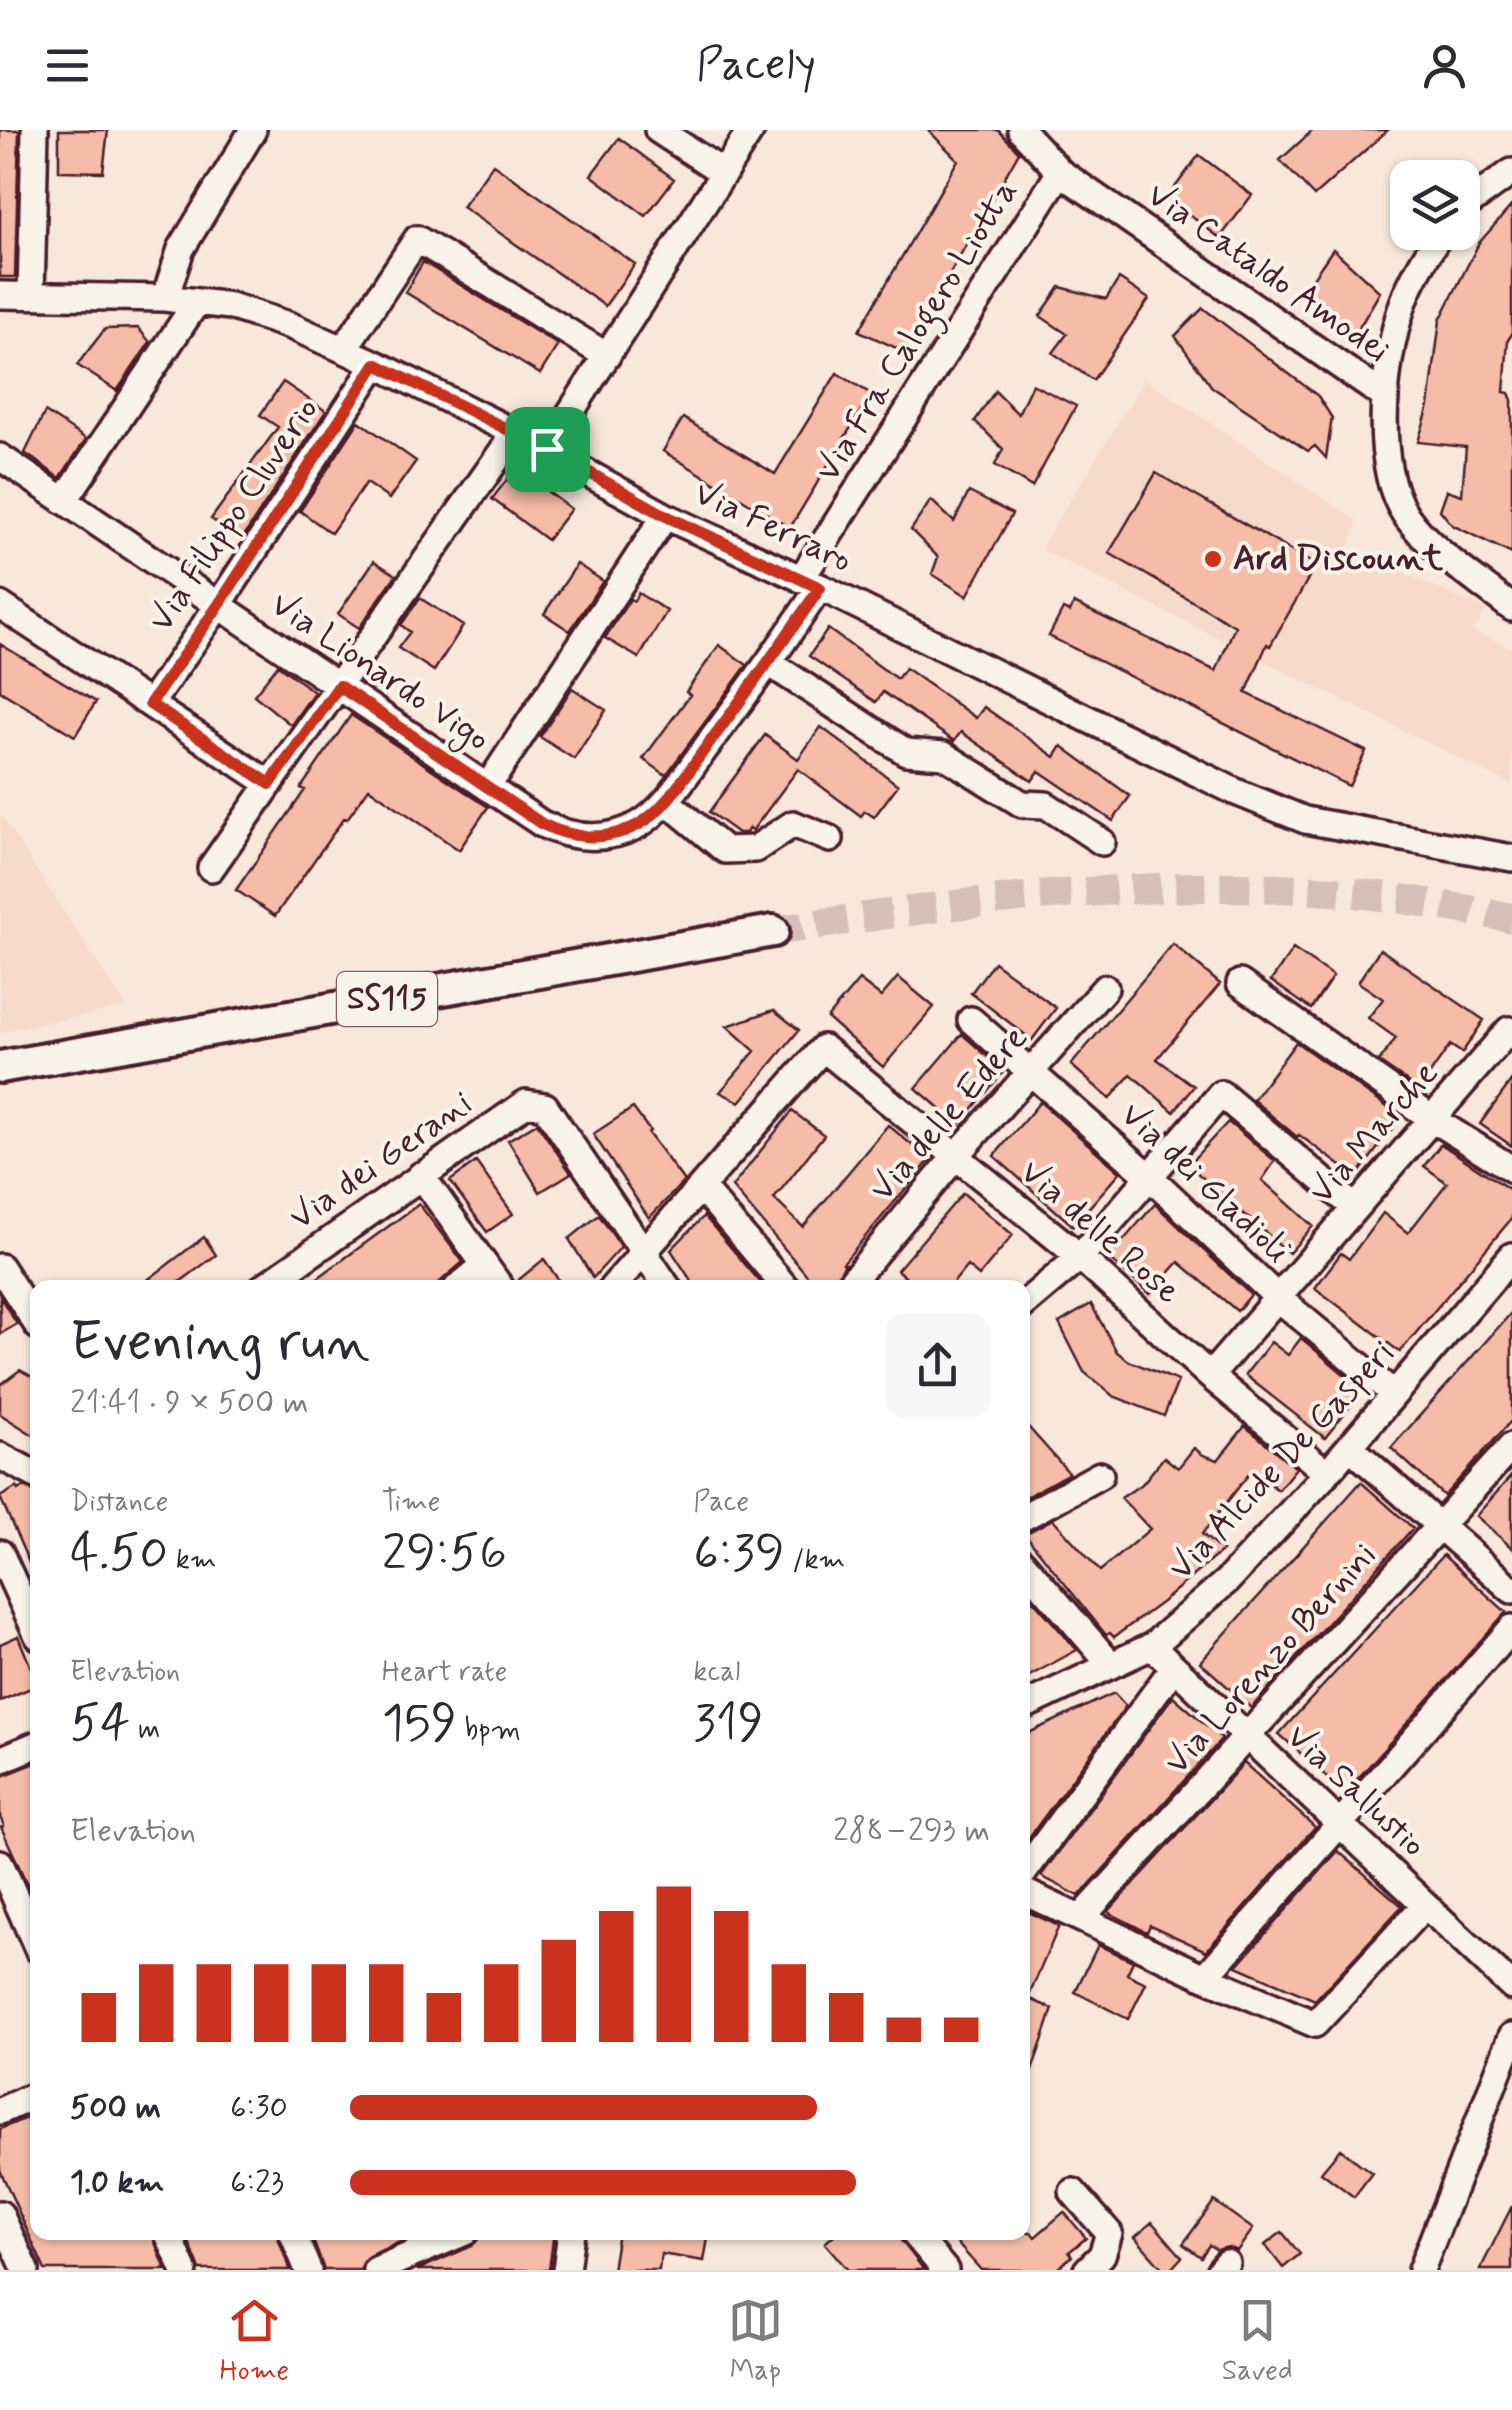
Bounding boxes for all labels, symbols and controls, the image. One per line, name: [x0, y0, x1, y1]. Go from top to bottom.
text: Pacely: [696, 36, 816, 95]
icon: menu: [40, 38, 95, 93]
icon: person: [1417, 38, 1472, 93]
map controls: [1390, 160, 1480, 250]
button: layers: [1390, 160, 1480, 250]
street label: Via Fra Calogero Liotta: [805, 171, 1032, 493]
street label: Via Cataldo Amodei: [1138, 172, 1398, 374]
street label: Via Filippo Cluverio: [139, 389, 329, 641]
pin: [505, 407, 590, 492]
icon: arrive: [520, 422, 575, 477]
street label: Via Ferraro: [687, 470, 859, 584]
place label: Ard Discount: [1233, 536, 1443, 582]
marker: Ard Discount: [1202, 548, 1224, 570]
street label: Via Lionardo Vigo: [260, 582, 498, 765]
road number: SS115: [337, 972, 437, 1026]
street label: Via delle Edere: [860, 1016, 1038, 1212]
street label: Via Marche: [1299, 1052, 1449, 1214]
street label: Via dei Gerani: [281, 1081, 481, 1241]
street label: Via dei Gladioli: [1110, 1092, 1300, 1274]
street label: Via delle Rose: [1010, 1149, 1190, 1315]
text: Evening run: [70, 1308, 370, 1380]
button: share: [885, 1313, 990, 1418]
street label: Via Alcide De Gasperi: [1159, 1331, 1405, 1591]
text: 21:41 · 9 × 500 m: [70, 1382, 308, 1424]
text: Distance: [70, 1484, 168, 1521]
text: Time: [382, 1484, 440, 1521]
text: Pace: [693, 1484, 749, 1521]
text: 4.50: [70, 1521, 168, 1587]
text: 29:56: [382, 1521, 507, 1587]
text: 6:39: [693, 1521, 785, 1587]
street label: Via Lorenzo Bernini: [1155, 1533, 1387, 1785]
text: km: [168, 1542, 217, 1579]
text: /km: [785, 1542, 845, 1579]
text: Elevation: [70, 1654, 180, 1691]
text: Heart rate: [382, 1654, 507, 1691]
text: kcal: [693, 1654, 740, 1691]
text: 54: [70, 1691, 130, 1757]
text: 159: [382, 1691, 457, 1757]
text: 319: [693, 1691, 764, 1757]
text: m: [130, 1712, 160, 1749]
text: bpm: [457, 1712, 521, 1749]
street label: Via Sallustio: [1276, 1714, 1436, 1868]
text: Elevation: [70, 1810, 196, 1852]
text: 288–293 m: [833, 1810, 990, 1852]
text: 500 m: [70, 2087, 161, 2129]
text: 6:30: [230, 2087, 288, 2129]
text: 1.0 km: [70, 2162, 164, 2204]
text: 6:23: [230, 2162, 284, 2204]
tab: Home: [219, 2293, 289, 2390]
tab: Map: [728, 2293, 783, 2390]
tab: Saved: [1222, 2293, 1293, 2390]

